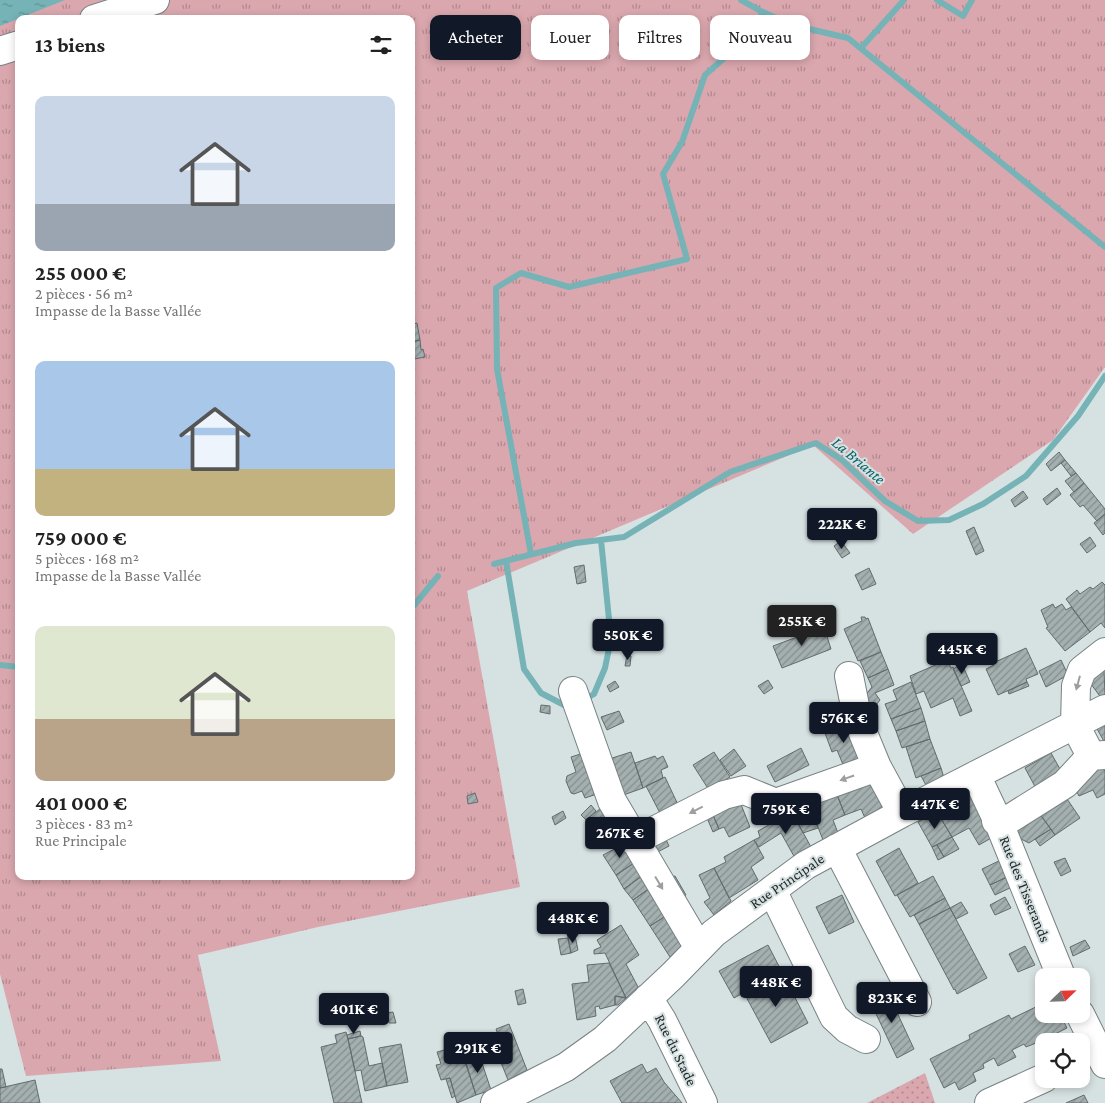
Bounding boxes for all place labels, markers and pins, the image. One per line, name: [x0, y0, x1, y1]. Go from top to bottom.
pin: 222K €: [801, 508, 883, 550]
pin: 255K €: [761, 604, 843, 647]
pin: 550K €: [587, 618, 669, 661]
pin: 445K €: [921, 632, 1003, 675]
pin: 576K €: [803, 702, 885, 744]
pin: 447K €: [894, 788, 976, 830]
pin: 759K €: [745, 792, 827, 835]
pin: 267K €: [579, 816, 661, 859]
pin: 448K €: [532, 902, 614, 944]
pin: 448K €: [735, 966, 817, 1008]
pin: 823K €: [851, 982, 933, 1024]
pin: 401K €: [313, 992, 395, 1035]
pin: 291K €: [437, 1032, 519, 1074]

